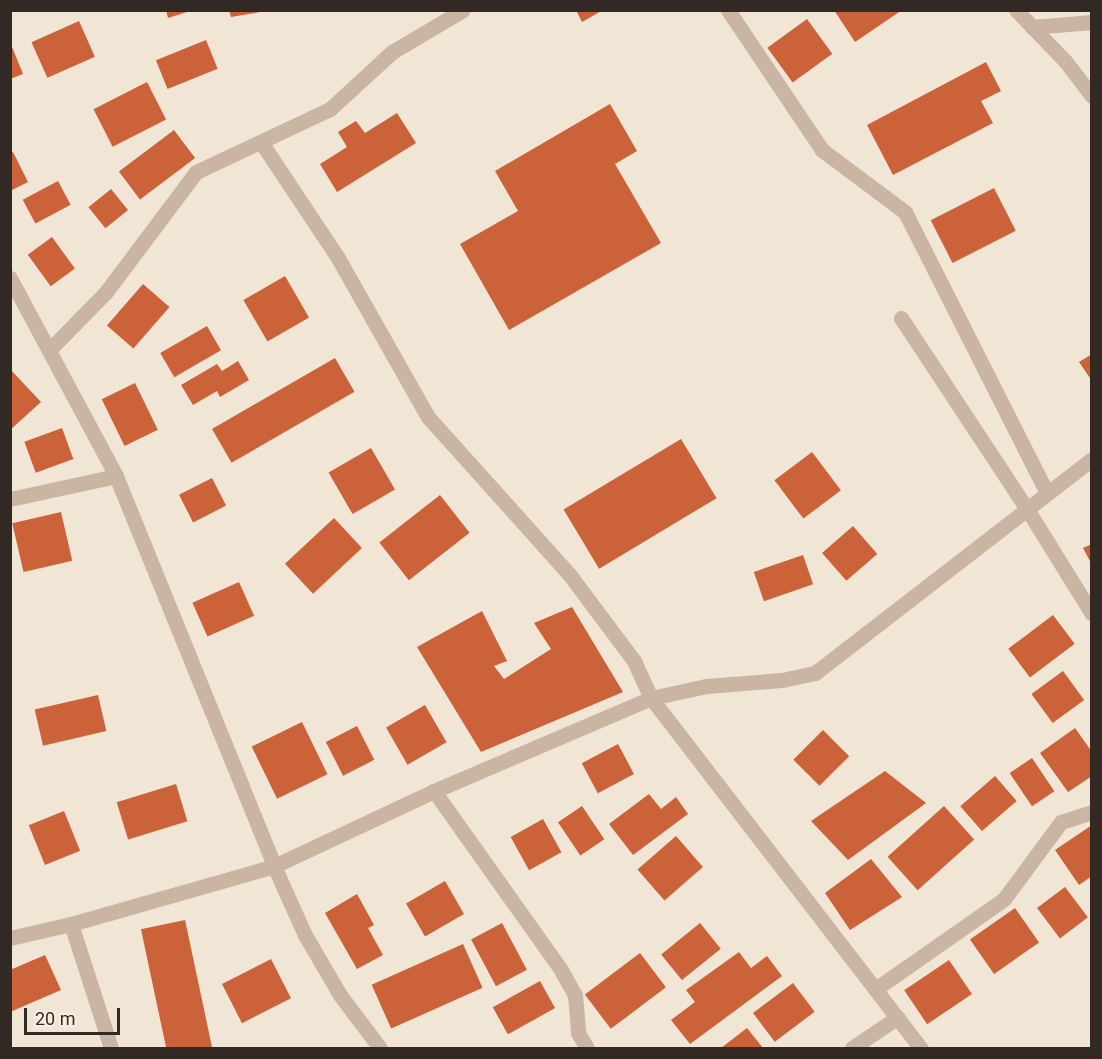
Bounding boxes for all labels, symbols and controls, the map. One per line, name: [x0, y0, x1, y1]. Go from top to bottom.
scale bar: [27, 996, 123, 1034]
text: 20 m: [35, 1008, 75, 1029]

